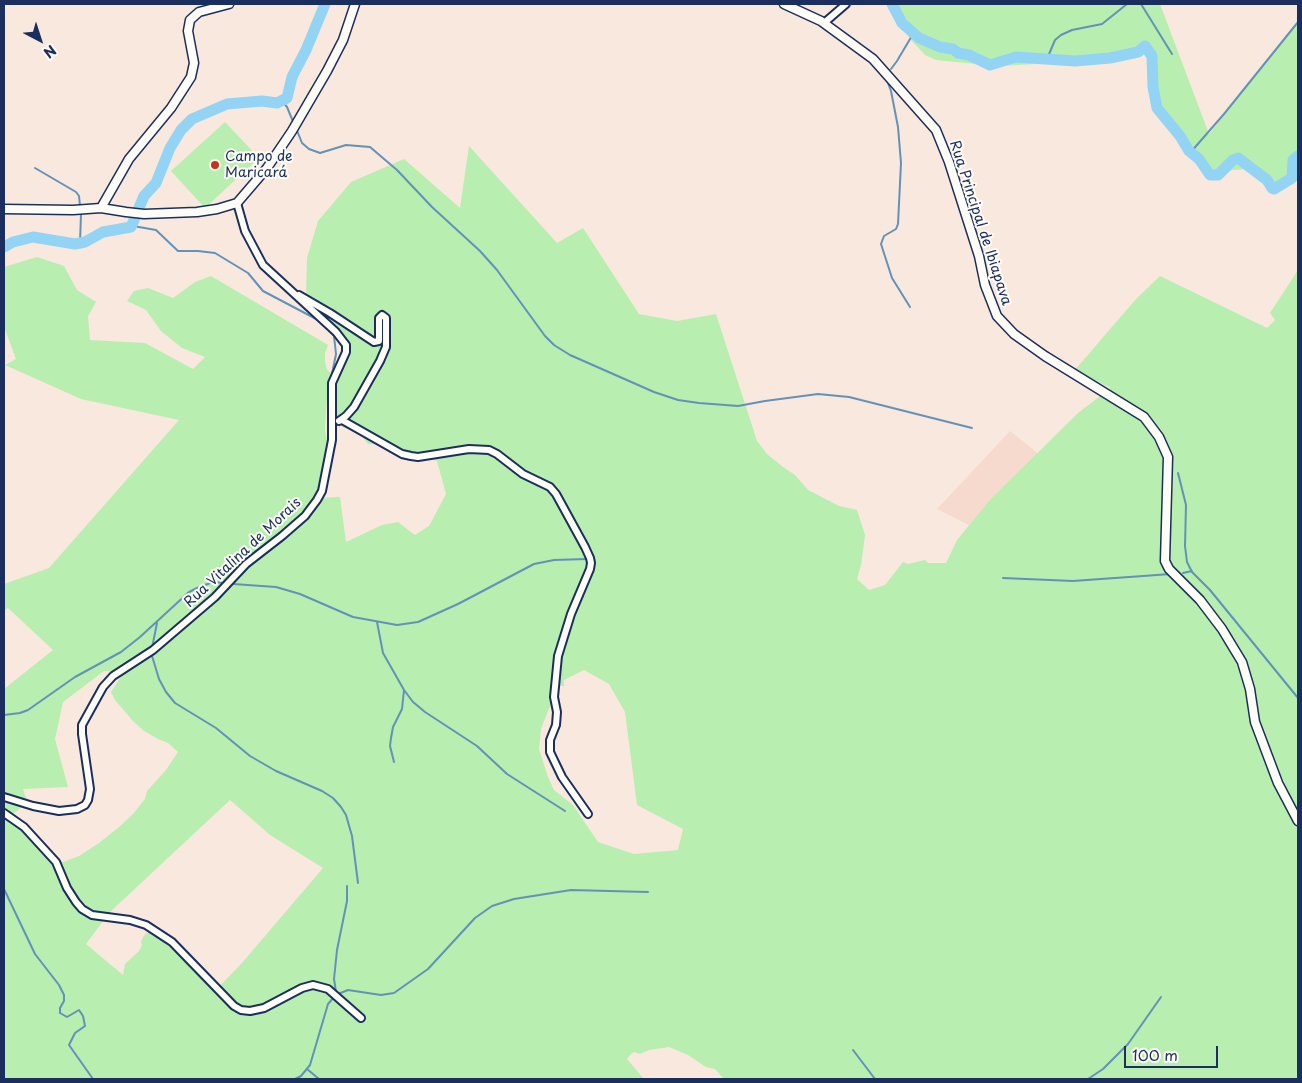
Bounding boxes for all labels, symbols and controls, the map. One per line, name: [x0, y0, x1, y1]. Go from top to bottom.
north arrow: [15, 15, 65, 65]
text: N: [39, 40, 61, 63]
street label: Rua Principal de Ibiapava: [945, 138, 1015, 308]
place label: Campo de Maricará: [225, 149, 293, 182]
marker: Campo de Maricará: [209, 159, 221, 171]
street label: Rua Vitalina de Morais: [181, 495, 305, 611]
scale bar: [1127, 1036, 1221, 1068]
text: 100 m: [1132, 1043, 1178, 1066]

